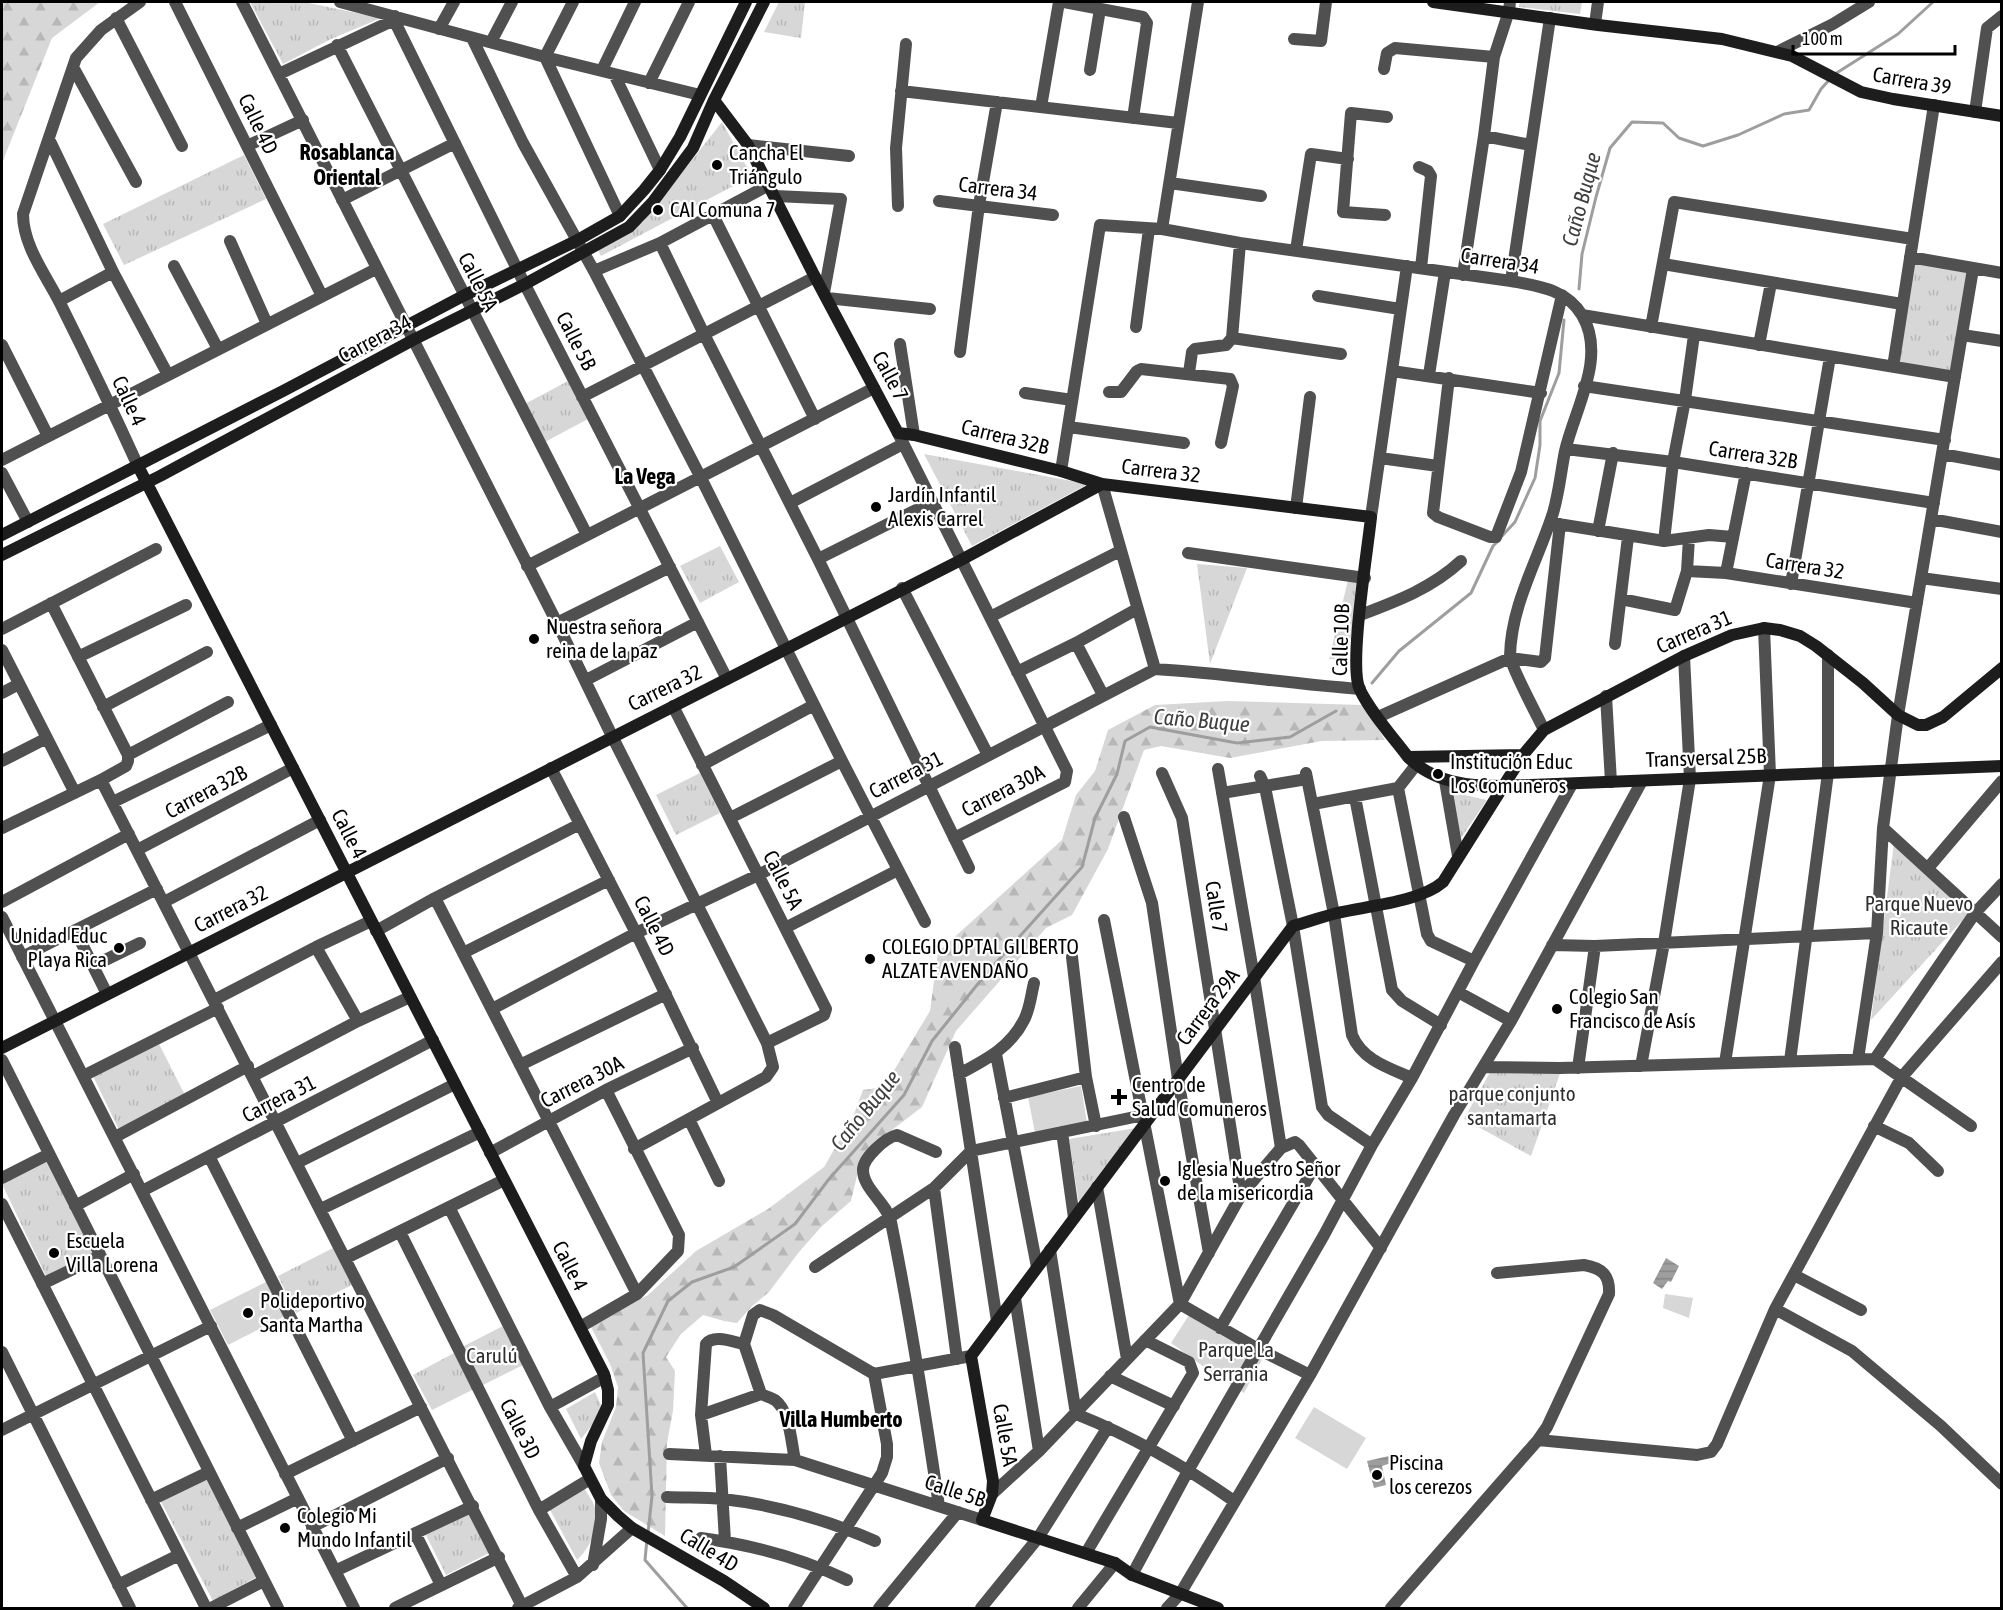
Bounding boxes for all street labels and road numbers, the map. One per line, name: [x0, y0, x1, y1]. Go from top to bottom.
street label: Carrera 39: [1871, 61, 1953, 99]
street label: Calle 4D: [234, 89, 284, 158]
street label: Carrera 34: [957, 171, 1039, 205]
street label: Carrera 34: [1459, 242, 1541, 278]
street label: Calle 5A: [454, 248, 504, 316]
street label: Calle 5B: [552, 307, 602, 374]
street label: Carrera 34: [334, 309, 415, 367]
street label: Calle 7: [868, 347, 914, 404]
street label: Calle 4: [108, 372, 152, 430]
street label: Carrera 32B: [959, 414, 1051, 458]
street label: Carrera 32B: [1707, 435, 1799, 473]
street label: Carrera 32: [1120, 453, 1202, 487]
street label: Carrera 32: [1764, 547, 1846, 583]
street label: Calle 10B: [1327, 603, 1353, 676]
street label: Carrera 31: [1652, 605, 1735, 658]
street label: Carrera 32: [624, 659, 705, 715]
street label: Transversal 25B: [1645, 743, 1767, 771]
street label: Carrera 31: [865, 745, 946, 803]
street label: Carrera 30A: [957, 759, 1049, 821]
street label: Carrera 32B: [160, 760, 251, 823]
street label: Calle 4: [327, 805, 373, 862]
street label: Calle 5A: [759, 846, 809, 914]
street label: Carrera 32: [190, 879, 271, 937]
street label: Calle 7: [1201, 879, 1233, 935]
street label: Calle 4D: [630, 892, 680, 960]
street label: Carrera 29A: [1171, 963, 1244, 1049]
street label: Carrera 30A: [536, 1050, 628, 1112]
street label: Carrera 31: [238, 1069, 319, 1127]
street label: Calle 4: [548, 1237, 594, 1294]
street label: Calle 3D: [496, 1395, 546, 1463]
street label: Calle 5A: [989, 1402, 1023, 1468]
street label: Calle 5B: [922, 1469, 989, 1511]
street label: Calle 4D: [676, 1522, 743, 1576]

